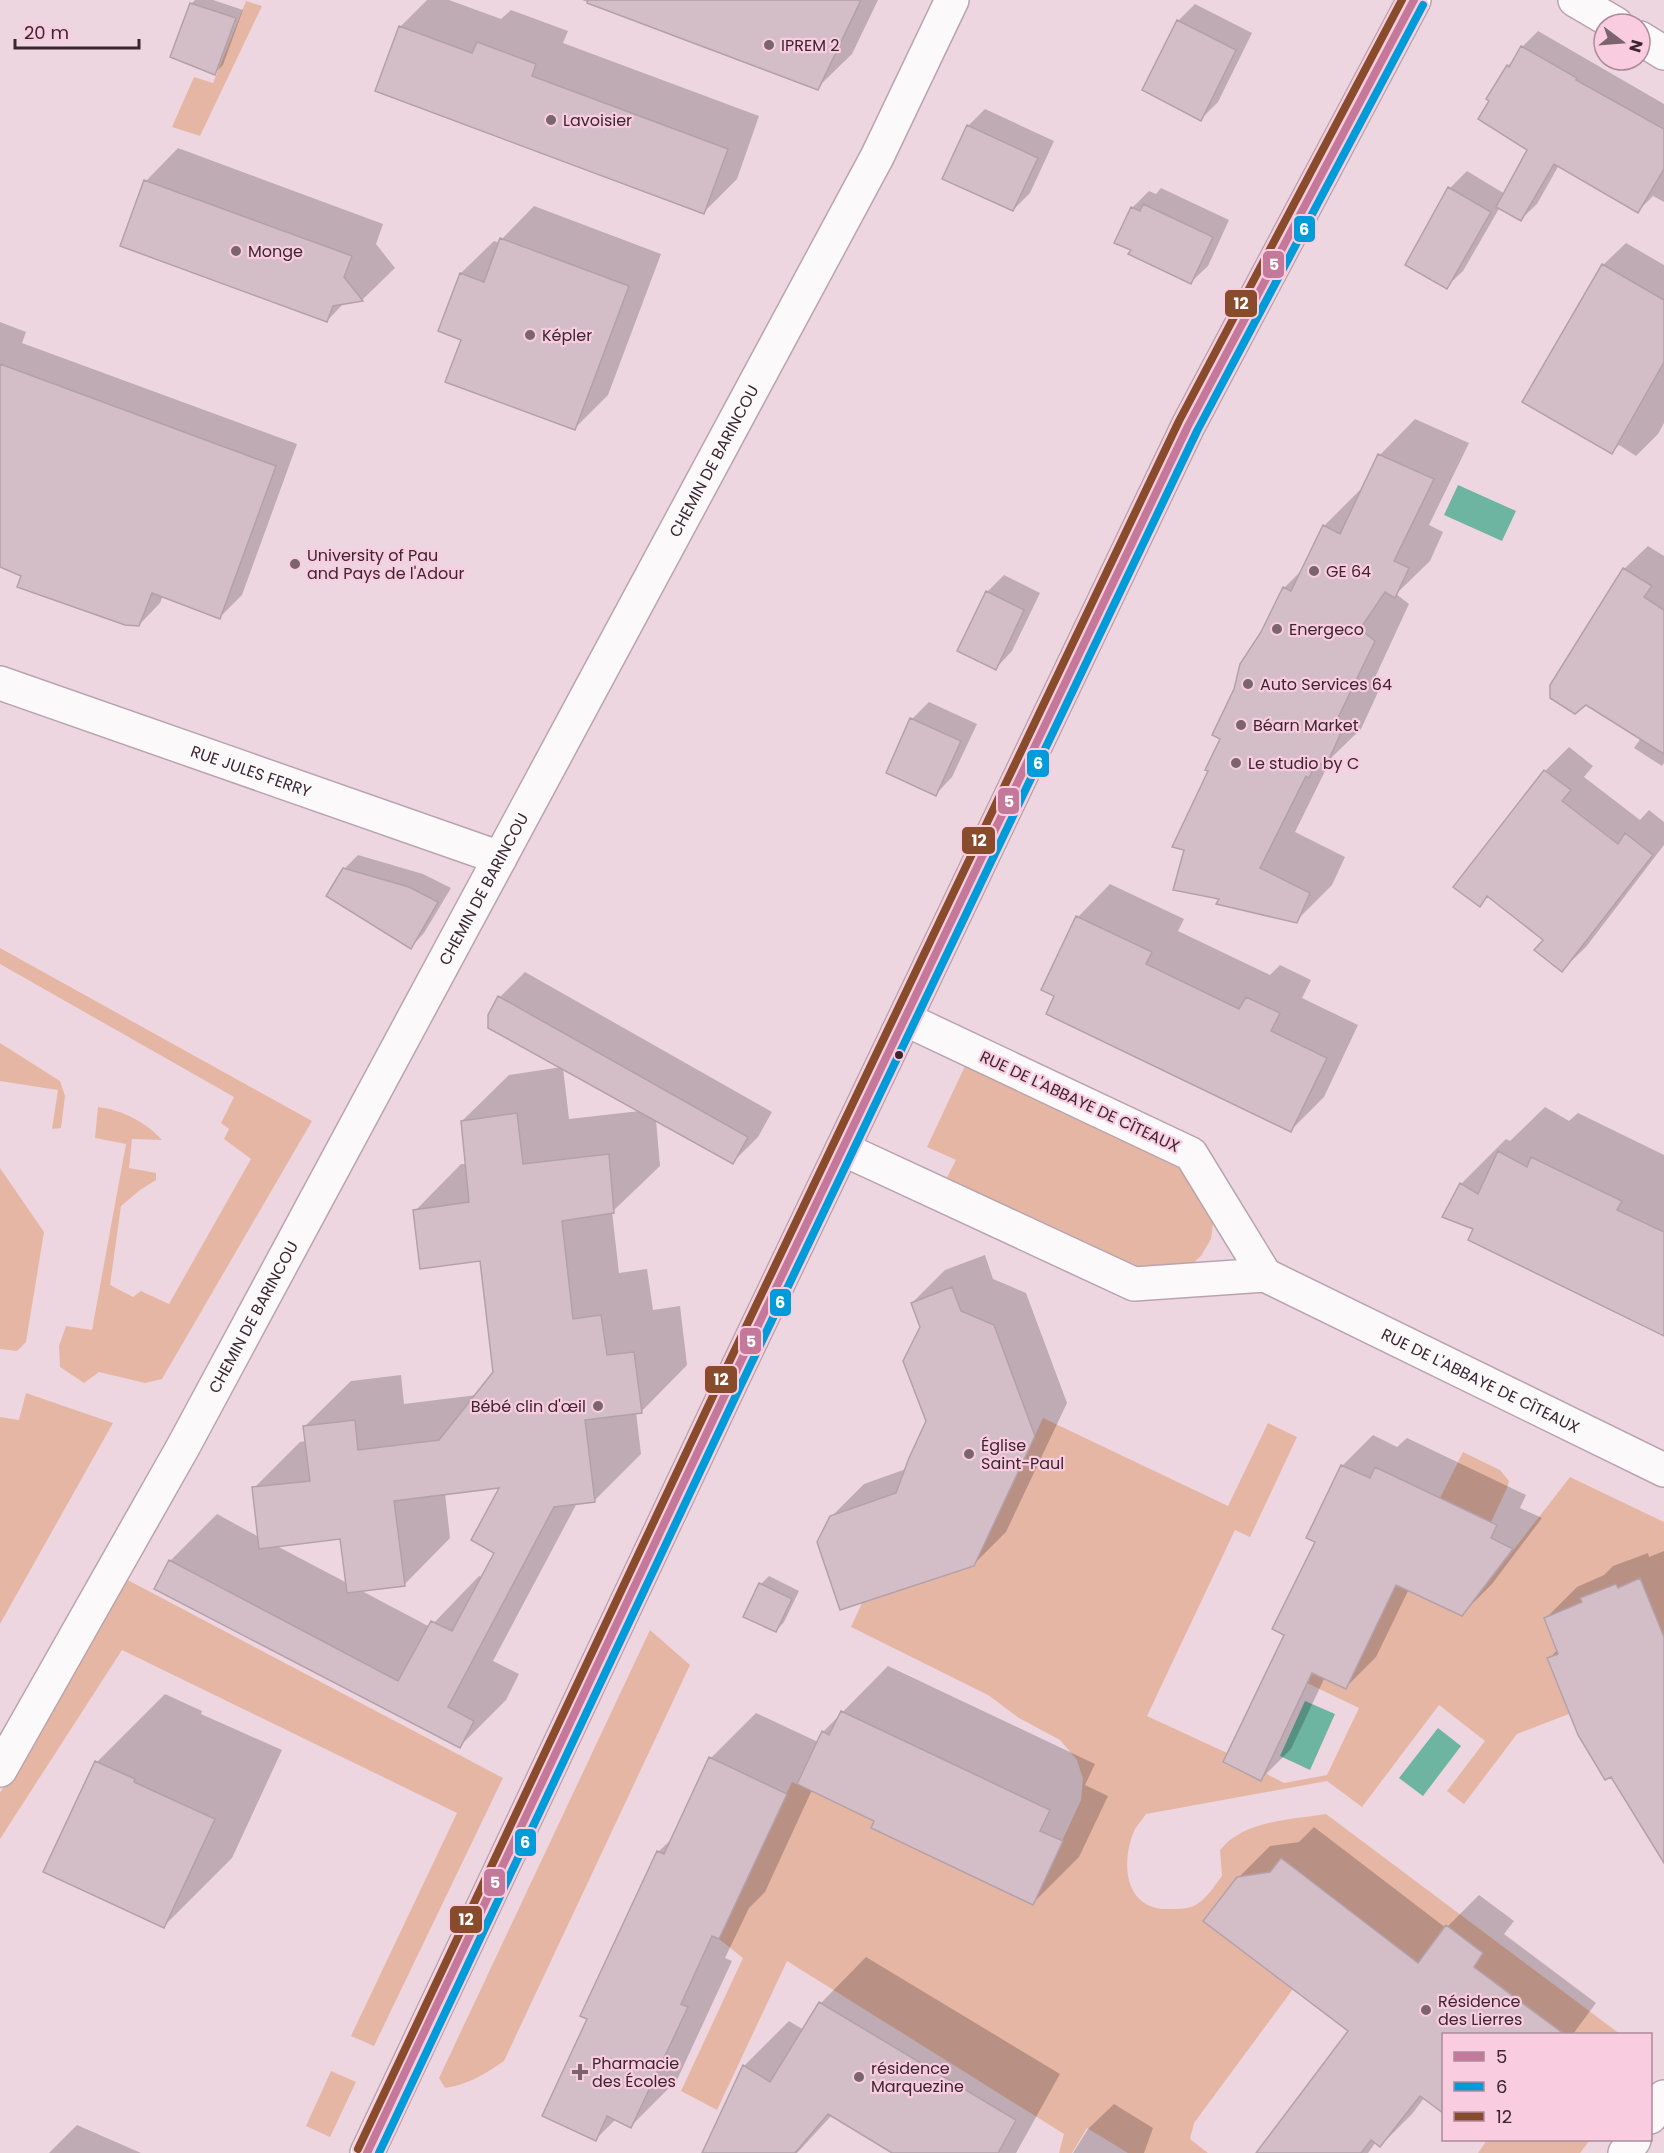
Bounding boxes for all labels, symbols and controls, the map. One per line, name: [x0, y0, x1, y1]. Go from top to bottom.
scale bar: [15, 12, 140, 50]
north arrow: [1592, 12, 1652, 72]
text: 20 m: [24, 20, 69, 45]
place label: IPREM 2: [781, 34, 839, 57]
text: N: [1623, 37, 1649, 55]
marker: IPREM 2: [762, 38, 776, 52]
place label: Lavoisier: [563, 109, 632, 132]
marker: Lavoisier: [544, 113, 558, 127]
line badge: 6: [1293, 215, 1316, 243]
text: 6: [1299, 218, 1309, 241]
place label: Monge: [248, 240, 303, 263]
marker: Monge: [229, 244, 243, 258]
line badge: 5: [1262, 250, 1285, 279]
text: 5: [1269, 253, 1279, 276]
line badge: 12: [1224, 289, 1258, 318]
text: 12: [1233, 292, 1249, 315]
place label: Képler: [542, 324, 592, 347]
marker: Képler: [523, 328, 537, 342]
street label: CHEMIN DE BARINCOU: [664, 381, 764, 541]
place label: University of Pau and Pays de l'Adour: [307, 544, 464, 585]
marker: University of Pau and Pays de l'Adour: [288, 557, 302, 571]
place label: GE 64: [1326, 560, 1371, 583]
marker: GE 64: [1307, 564, 1321, 578]
place label: Energeco: [1289, 618, 1364, 641]
marker: Energeco: [1270, 622, 1284, 636]
place label: Auto Services 64: [1260, 673, 1392, 696]
marker: Auto Services 64: [1241, 677, 1255, 691]
place label: Béarn Market: [1253, 714, 1359, 737]
marker: Béarn Market: [1234, 718, 1248, 732]
street label: RUE JULES FERRY: [187, 740, 315, 803]
line badge: 6: [1026, 749, 1050, 778]
text: 6: [1033, 752, 1043, 775]
place label: Le studio by C: [1248, 752, 1359, 775]
marker: Le studio by C: [1229, 756, 1243, 770]
line badge: 5: [997, 787, 1020, 815]
text: 5: [1004, 790, 1014, 813]
street label: CHEMIN DE BARINCOU: [433, 809, 534, 969]
line badge: 12: [961, 826, 996, 855]
text: 12: [971, 829, 987, 852]
street label: RUE DE L'ABBAYE DE CÎTEAUX: [976, 1045, 1183, 1158]
unlabelled marker: [893, 1049, 905, 1061]
street label: CHEMIN DE BARINCOU: [203, 1237, 304, 1397]
line badge: 6: [769, 1288, 792, 1317]
text: 6: [775, 1291, 785, 1314]
street label: RUE DE L'ABBAYE DE CÎTEAUX: [1377, 1323, 1583, 1439]
line badge: 5: [739, 1327, 762, 1355]
text: 5: [746, 1330, 756, 1353]
line badge: 12: [704, 1365, 738, 1394]
text: 12: [713, 1368, 729, 1391]
place label: Bébé clin d'œil: [471, 1395, 586, 1418]
marker: Bébé clin d'œil: [591, 1399, 605, 1413]
place label: Église Saint-Paul: [981, 1434, 1064, 1475]
marker: Église Saint-Paul: [962, 1447, 976, 1461]
line badge: 6: [514, 1828, 537, 1857]
text: 6: [520, 1831, 530, 1854]
line badge: 5: [483, 1868, 506, 1897]
text: 5: [490, 1871, 500, 1894]
line badge: 12: [449, 1905, 483, 1934]
text: 12: [458, 1908, 474, 1931]
place label: Résidence des Lierres: [1438, 1990, 1522, 2031]
marker: Résidence des Lierres: [1419, 2003, 1433, 2017]
legend: [1442, 2033, 1652, 2141]
text: 5: [1496, 2044, 1507, 2069]
place label: Pharmacie des Écoles: [592, 2052, 679, 2093]
place label: résidence Marquezine: [871, 2057, 964, 2098]
marker: Pharmacie des Écoles: [573, 2065, 587, 2079]
marker: résidence Marquezine: [852, 2070, 866, 2084]
text: 6: [1496, 2074, 1507, 2099]
text: 12: [1496, 2104, 1512, 2129]

